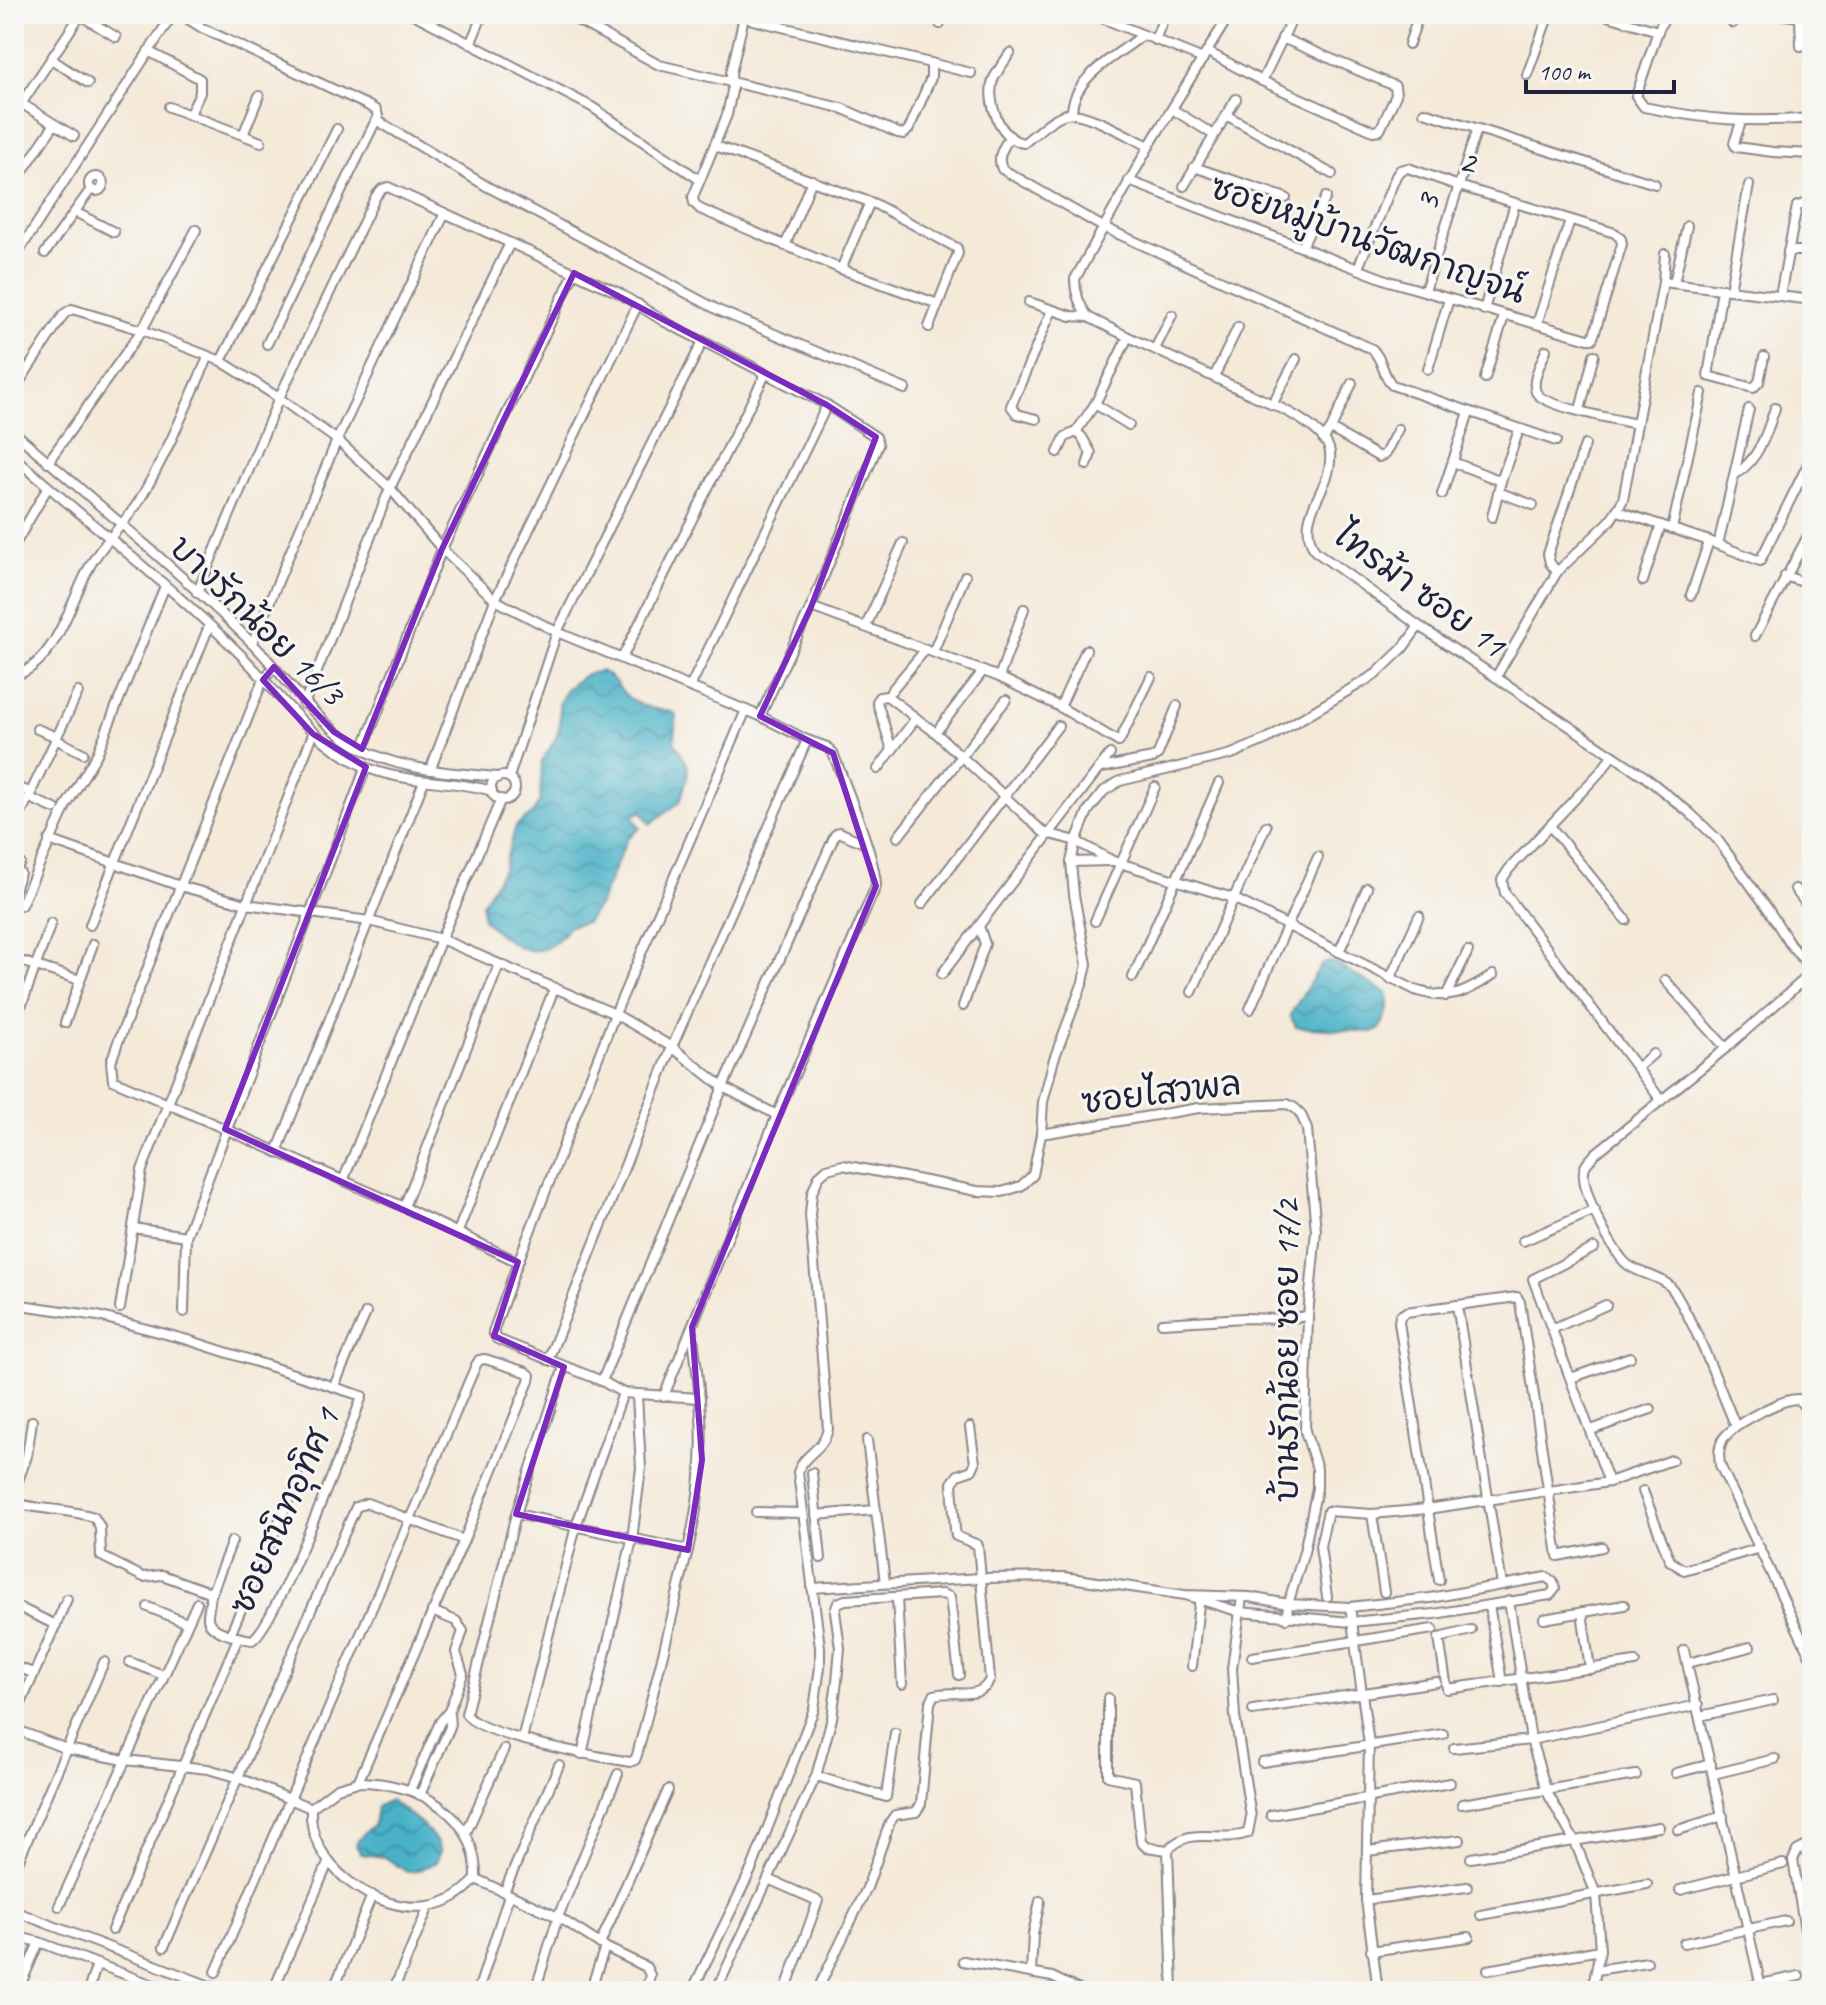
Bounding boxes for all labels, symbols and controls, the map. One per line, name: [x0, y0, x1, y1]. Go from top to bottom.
scale bar: [1526, 44, 1674, 94]
text: 100 m: [1538, 57, 1592, 87]
street label: 2: [1454, 138, 1484, 185]
street label: ซอยหมู่บ้านวัฒกาญจน์: [1204, 165, 1532, 316]
street label: 3: [1404, 186, 1451, 216]
street label: ไทรม้า ซอย 11: [1325, 512, 1516, 668]
street label: บางรักน้อย 16/3: [161, 526, 355, 716]
street label: ซอยไสวพล: [1079, 1060, 1243, 1123]
street label: บ้านรักน้อย ซอย 17/2: [1265, 1197, 1308, 1502]
street label: ซอยสนิทอุทิศ 1: [220, 1400, 352, 1622]

